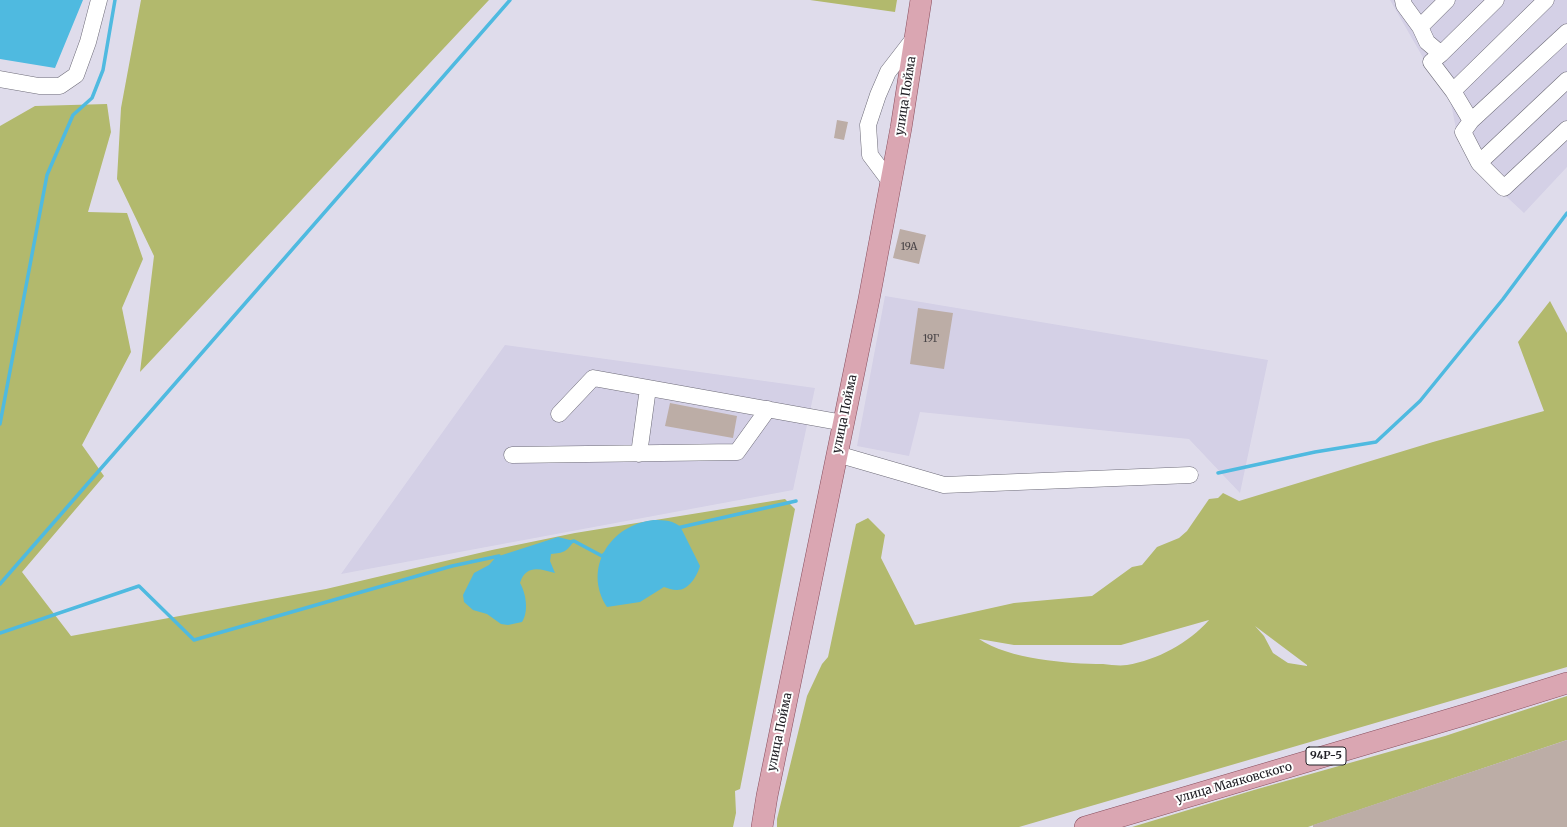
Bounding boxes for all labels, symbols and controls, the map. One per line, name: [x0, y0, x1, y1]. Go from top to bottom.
street label: улица Пойма: [893, 55, 919, 137]
house number: 19А: [901, 241, 917, 253]
house number: 19Г: [923, 333, 939, 345]
street label: улица Пойма: [830, 373, 860, 455]
street label: улица Пойма: [765, 691, 795, 773]
road number: 94Р-5: [1306, 747, 1346, 765]
street label: улица Маяковского: [1174, 760, 1294, 806]

